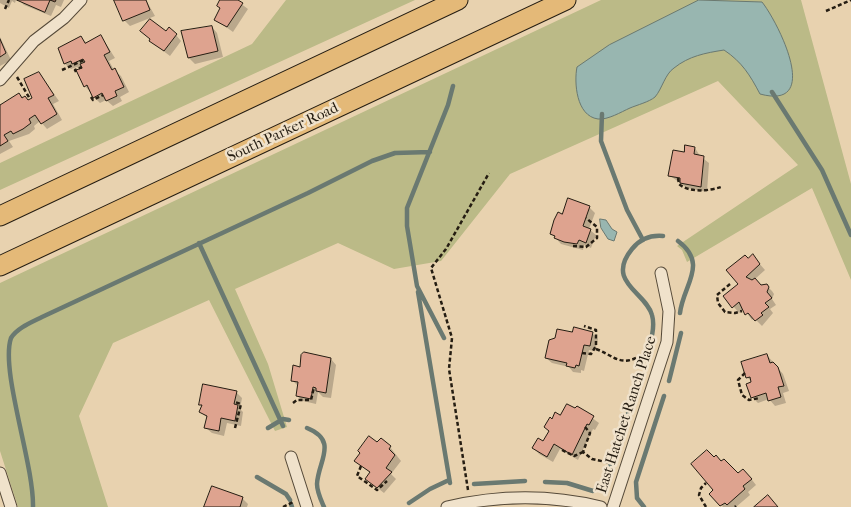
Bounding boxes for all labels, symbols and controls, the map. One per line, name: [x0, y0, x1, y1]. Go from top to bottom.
street label: South Parker Road: [225, 99, 341, 167]
street label: East Hatchet Ranch Place: [593, 334, 661, 496]

